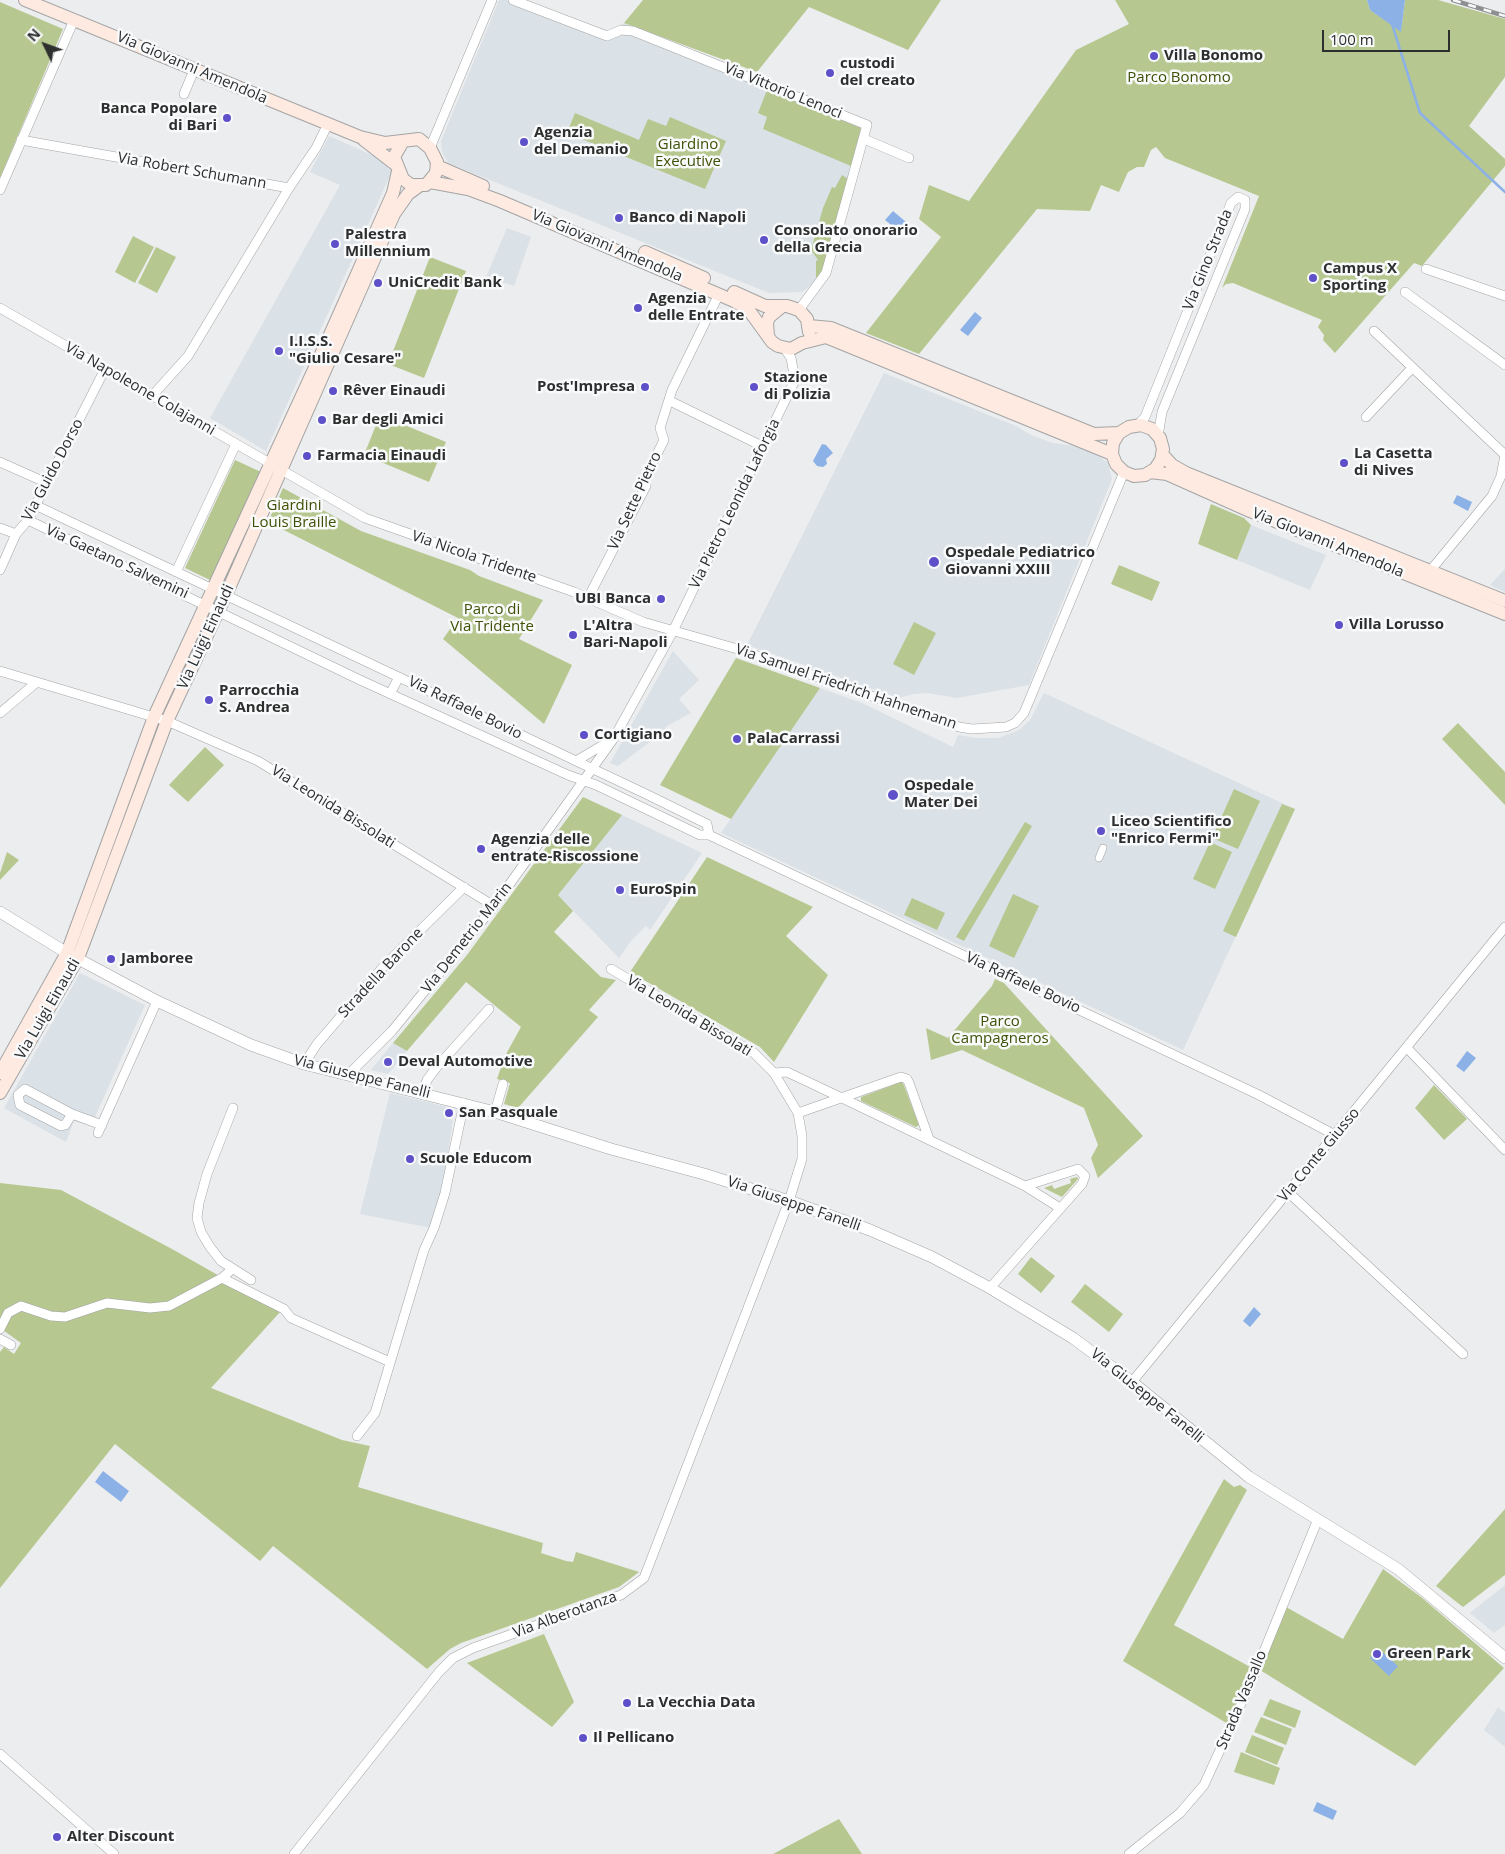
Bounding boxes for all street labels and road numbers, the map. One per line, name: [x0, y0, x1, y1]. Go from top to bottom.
street label: Via Giovanni Amendola: [114, 28, 270, 108]
street label: Via Vittorio Lenoci: [721, 59, 845, 123]
street label: Via Robert Schumann: [116, 149, 268, 193]
street label: Via Giovanni Amendola: [529, 206, 685, 286]
street label: Via Gino Strada: [1180, 207, 1236, 313]
street label: Via Napoleone Colajanni: [62, 339, 218, 439]
street label: Via Guido Dorso: [18, 416, 88, 524]
street label: Via Pietro Leonida Laforgia: [686, 416, 784, 592]
street label: Via Sette Pietro: [604, 449, 666, 553]
street label: Via Giovanni Amendola: [1250, 504, 1406, 582]
street label: Via Gaetano Salvemini: [43, 521, 191, 603]
street label: Via Nicola Tridente: [409, 527, 539, 587]
street label: Via Luigi Einaudi: [174, 582, 238, 692]
street label: Via Samuel Friedrich Hahnemann: [733, 641, 959, 733]
street label: Via Raffaele Bovio: [405, 673, 525, 743]
street label: Via Leonida Bissolati: [268, 762, 398, 852]
street label: Via Demetrio Marin: [418, 879, 516, 997]
street label: Stradella Barone: [335, 924, 427, 1022]
street label: Via Raffaele Bovio: [963, 949, 1083, 1017]
street label: Via Luigi Einaudi: [12, 955, 84, 1063]
street label: Via Leonida Bissolati: [623, 972, 755, 1060]
street label: Via Giuseppe Fanelli: [292, 1051, 432, 1103]
street label: Via Conte Giusso: [1274, 1104, 1364, 1206]
street label: Via Giuseppe Fanelli: [725, 1173, 863, 1235]
street label: Via Giuseppe Fanelli: [1087, 1345, 1207, 1447]
street label: Via Alberotanza: [511, 1588, 619, 1642]
street label: Strada Vassallo: [1213, 1648, 1271, 1752]

